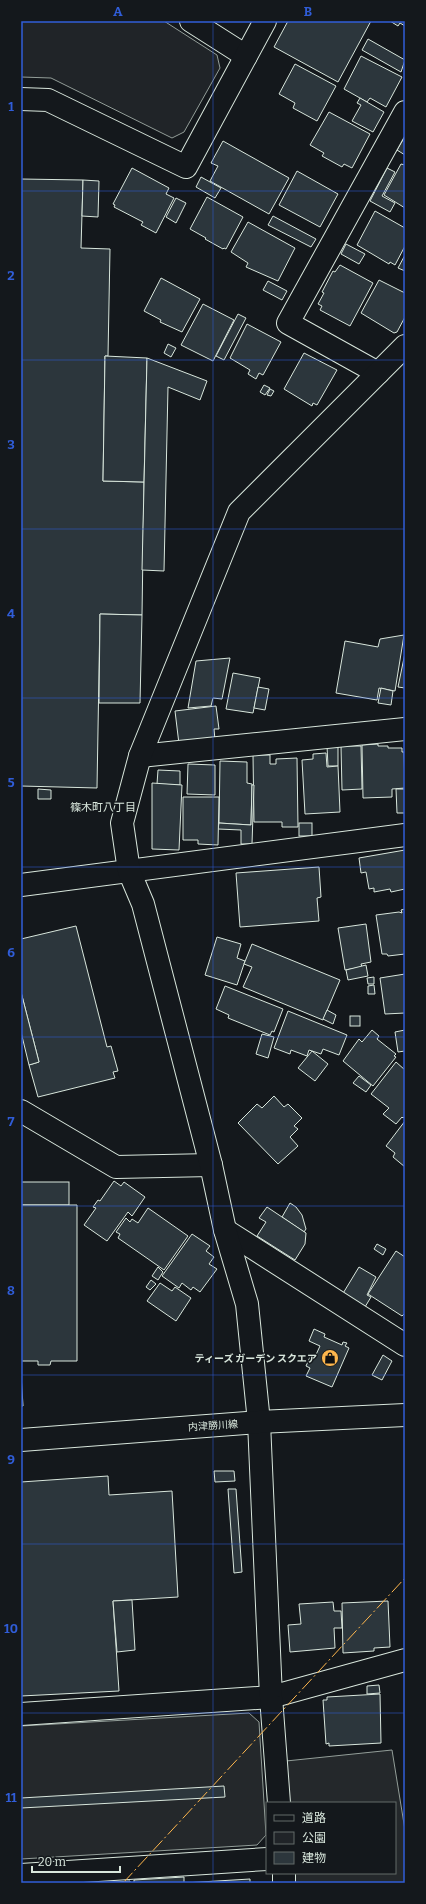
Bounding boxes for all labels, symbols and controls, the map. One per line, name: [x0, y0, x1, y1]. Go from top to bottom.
text: A: [113, 4, 123, 19]
text: B: [304, 4, 312, 19]
text: 1: [8, 99, 14, 114]
text: 2: [7, 268, 15, 283]
text: 3: [7, 437, 15, 452]
text: 4: [7, 606, 15, 621]
text: 5: [7, 775, 15, 790]
district label: 篠木町八丁目: [70, 801, 136, 814]
text: 6: [7, 945, 15, 960]
text: 7: [8, 1114, 15, 1129]
text: 8: [7, 1283, 15, 1298]
shop icon: ティーズ ガーデン スクエア: [320, 1348, 340, 1368]
place label: ティーズ ガーデン スクエア: [195, 1353, 317, 1365]
street label: 内津勝川線: [188, 1418, 238, 1434]
text: 9: [7, 1452, 15, 1467]
text: 10: [4, 1621, 18, 1636]
text: 11: [5, 1790, 17, 1805]
legend: [266, 1802, 396, 1874]
text: 道路: [302, 1811, 326, 1825]
text: 公園: [302, 1831, 326, 1845]
scale bar: [32, 1848, 120, 1874]
text: 建物: [302, 1851, 326, 1865]
text: 20 m: [38, 1855, 67, 1869]

